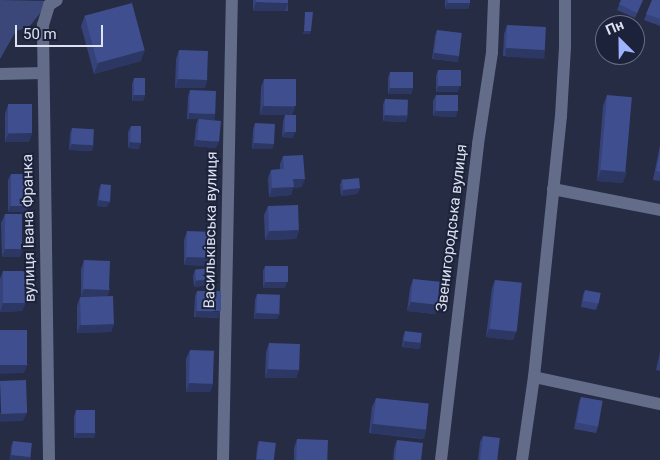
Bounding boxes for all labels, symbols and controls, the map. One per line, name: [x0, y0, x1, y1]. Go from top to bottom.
scale bar: [18, 15, 105, 47]
north arrow: [595, 15, 645, 65]
text: Пн: [603, 16, 626, 38]
text: 50 m: [23, 25, 57, 43]
street label: Звенигородська вулиця: [433, 143, 471, 313]
street label: Васильківська вулиця: [201, 151, 221, 309]
street label: вулиця Івана Франка: [19, 154, 39, 302]

